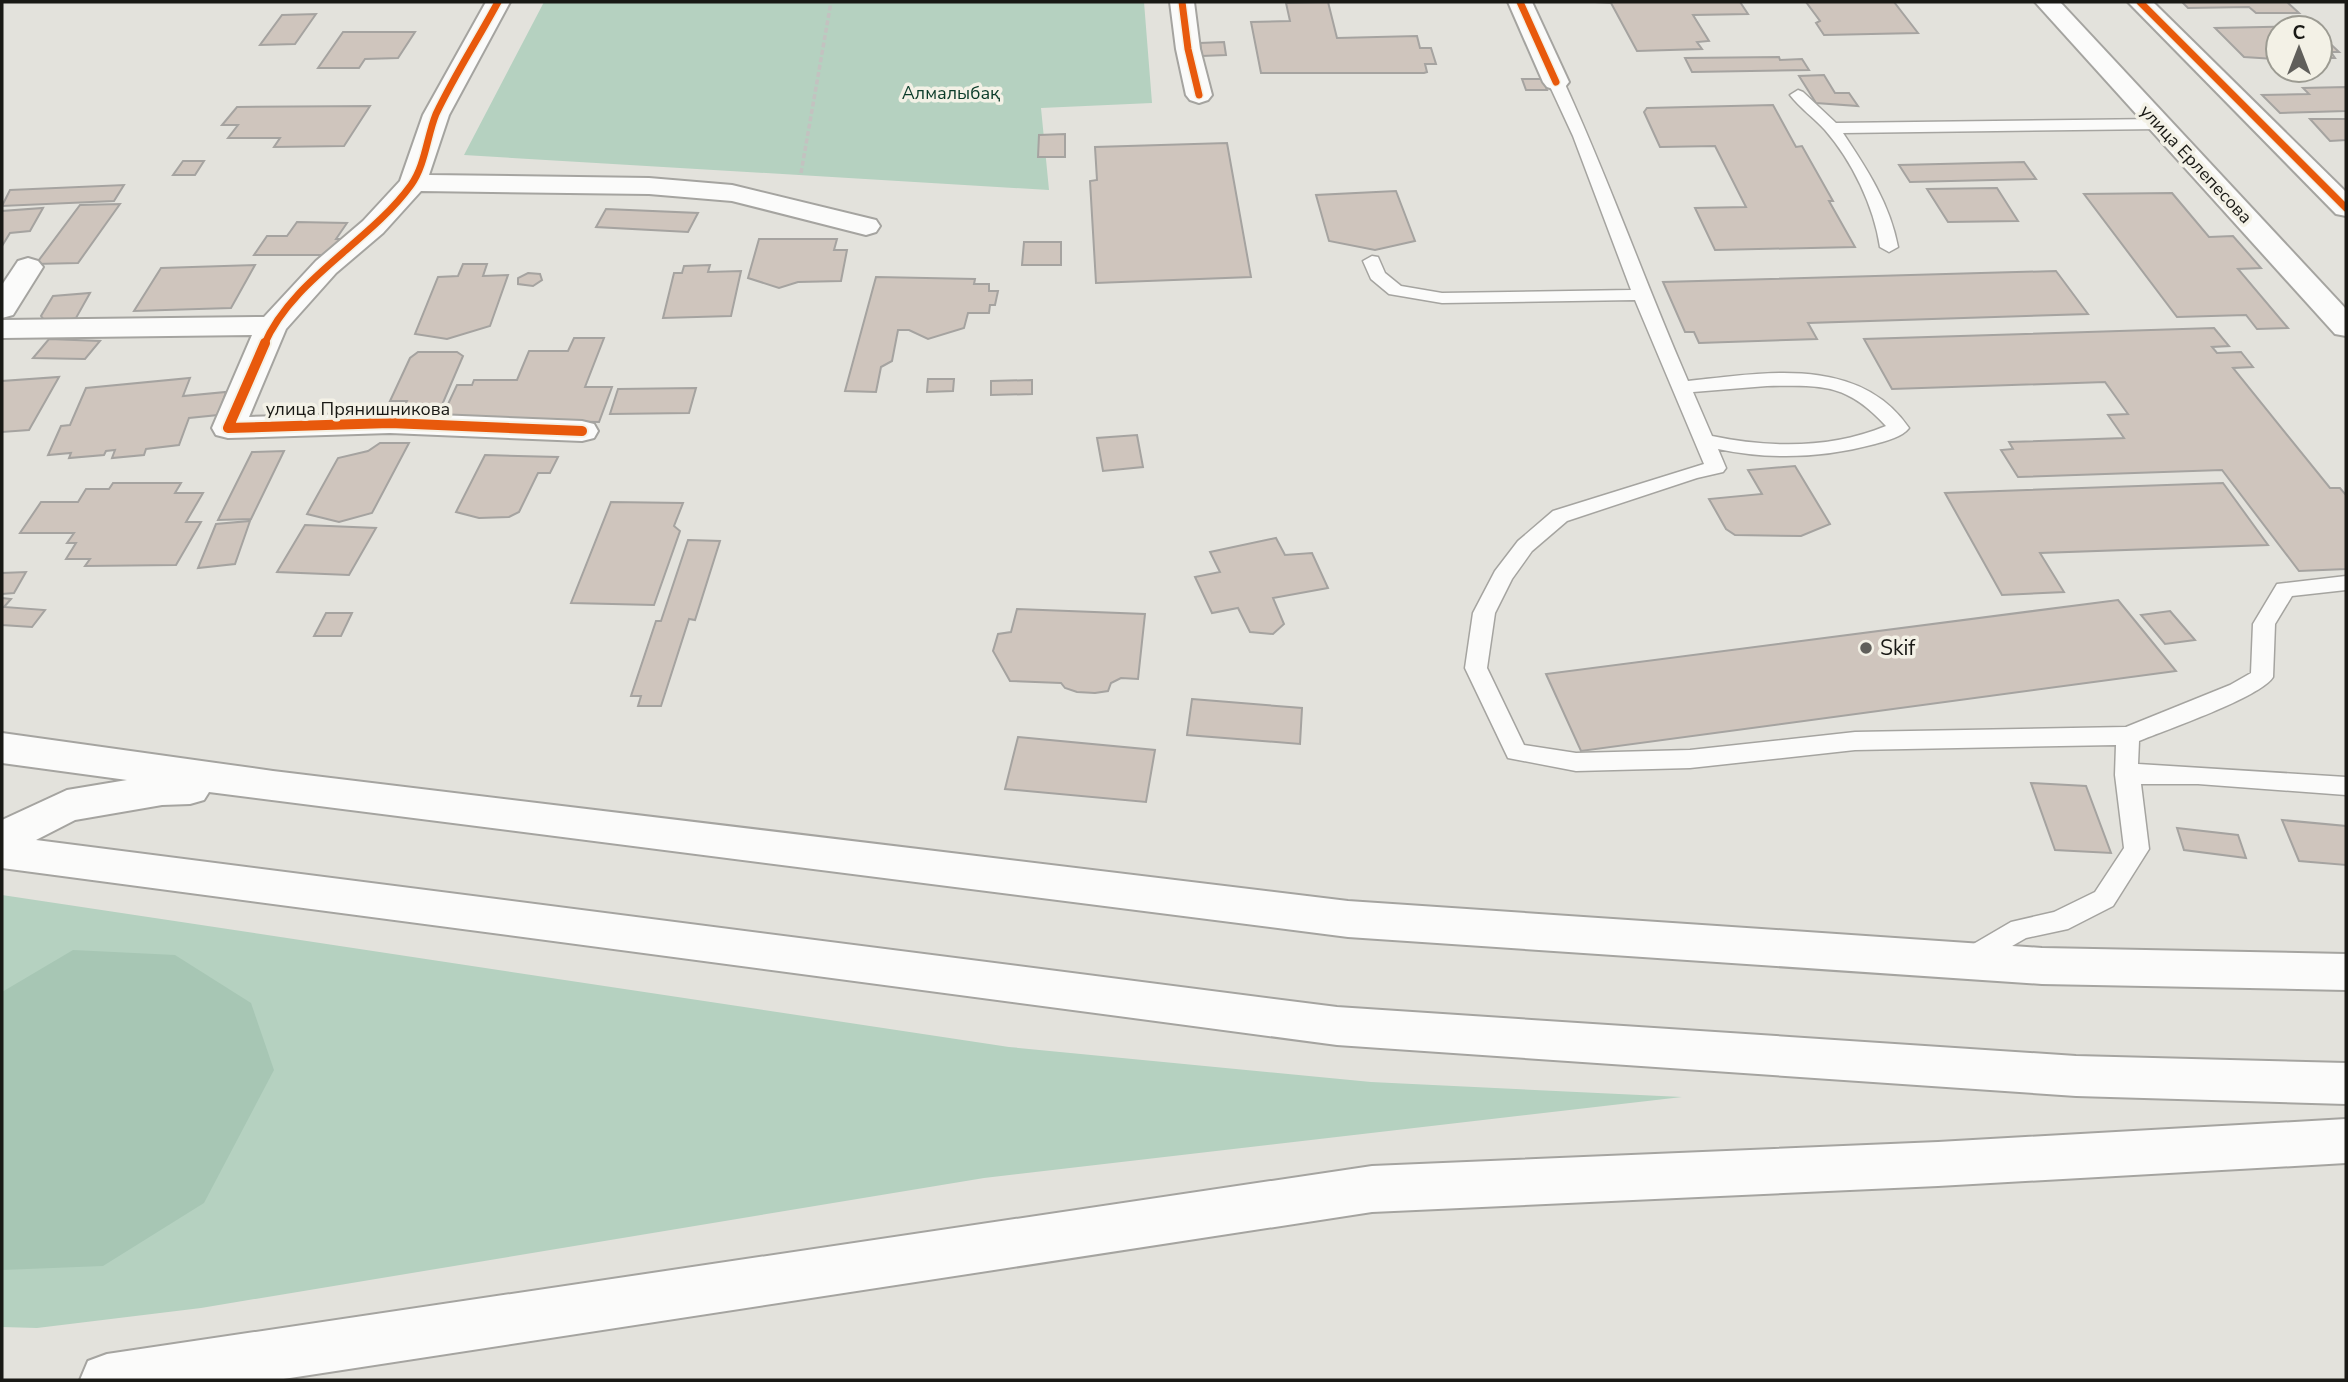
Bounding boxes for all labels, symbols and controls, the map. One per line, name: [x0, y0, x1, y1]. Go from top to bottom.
north arrow: [2264, 14, 2334, 84]
text: С: [2293, 20, 2306, 46]
park label: Алмалыбақ: [902, 81, 1000, 105]
street label: улица Ерлепесова: [2135, 99, 2257, 229]
street label: улица Прянишникова: [266, 397, 450, 421]
place label: Skif: [1880, 634, 1916, 662]
marker: Skif: [1858, 640, 1874, 656]

